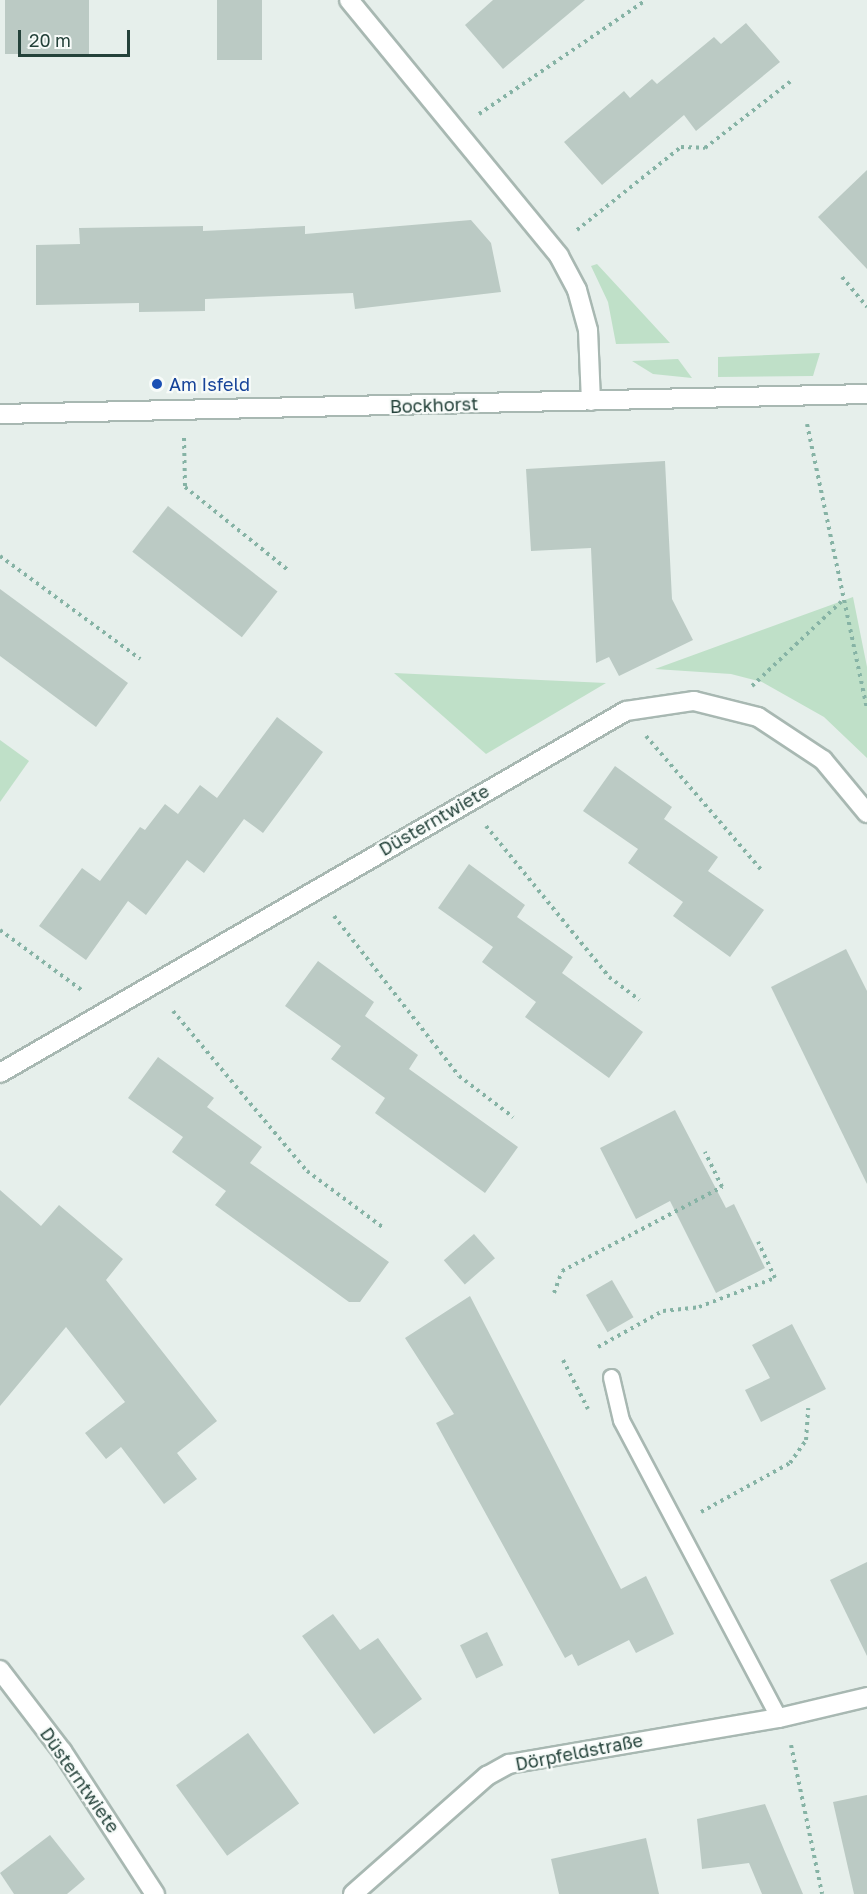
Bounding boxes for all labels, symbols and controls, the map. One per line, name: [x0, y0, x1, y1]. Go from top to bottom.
scale bar: [21, 18, 134, 56]
text: 20 m: [29, 29, 71, 51]
place label: Am Isfeld: [169, 373, 250, 395]
marker: Am Isfeld: [150, 377, 164, 391]
street label: Bockhorst: [389, 393, 479, 417]
street label: Düsterntwiete: [375, 780, 493, 860]
street label: Düsterntwiete: [36, 1723, 124, 1837]
street label: Dörpfeldstraße: [513, 1729, 645, 1775]

